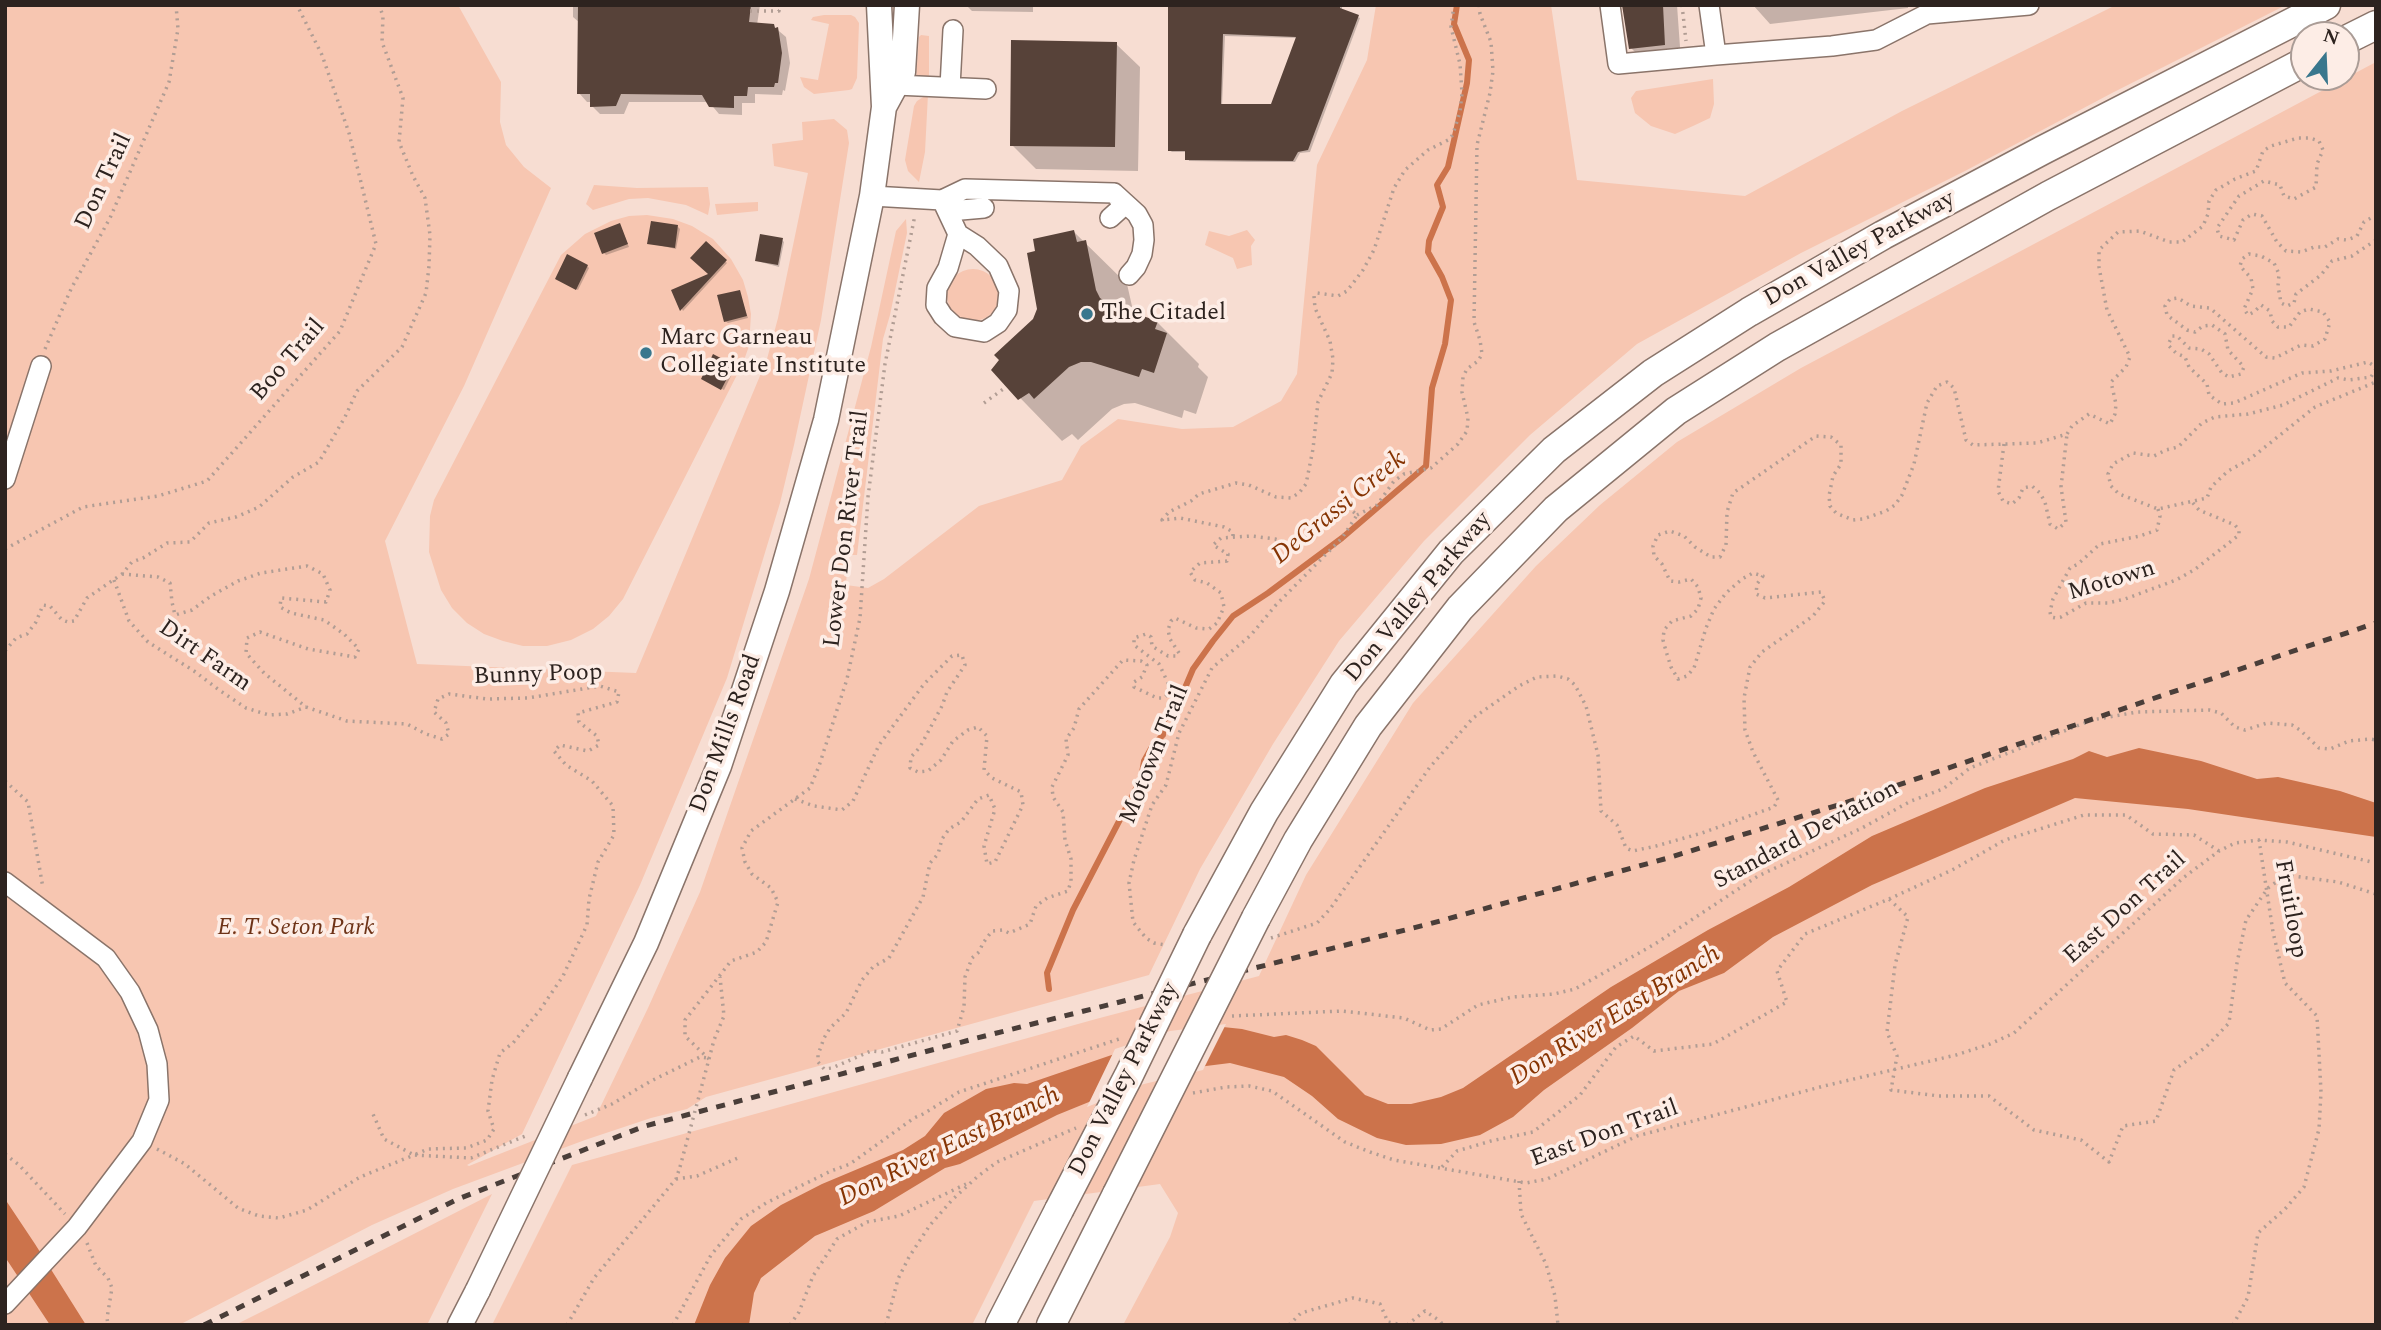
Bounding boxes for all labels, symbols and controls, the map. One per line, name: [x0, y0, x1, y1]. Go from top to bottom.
north arrow: [2290, 21, 2360, 91]
text: N: [2319, 21, 2343, 54]
street label: Don Trail: [70, 129, 140, 235]
street label: Don Valley Parkway: [1760, 186, 1960, 314]
place label: The Citadel: [1101, 300, 1226, 328]
marker: The Citadel: [1079, 306, 1095, 322]
street label: Boo Trail: [245, 314, 333, 408]
place label: Marc Garneau Collegiate Institute: [660, 325, 866, 381]
marker: Marc Garneau Collegiate Institute: [638, 345, 654, 361]
street label: Lower Don River Trail: [819, 409, 877, 649]
water label: DeGrassi Creek: [1266, 445, 1414, 573]
street label: Don Valley Parkway: [1339, 507, 1499, 689]
street label: Motown: [2065, 555, 2159, 609]
street label: Dirt Farm: [152, 615, 256, 699]
street label: Don Mills Road: [685, 651, 769, 817]
street label: Bunny Poop: [473, 659, 603, 693]
street label: Motown Trail: [1115, 681, 1197, 829]
street label: Standard Deviation: [1710, 775, 1904, 897]
street label: East Don Trail: [2059, 846, 2193, 972]
street label: Fruitloop: [2266, 857, 2312, 961]
park label: E. T. Seton Park: [217, 915, 375, 943]
water label: Don River East Branch: [1505, 940, 1727, 1094]
street label: Don Valley Parkway: [1064, 978, 1186, 1182]
water label: Don River East Branch: [834, 1081, 1066, 1215]
street label: East Don Trail: [1527, 1095, 1683, 1175]

